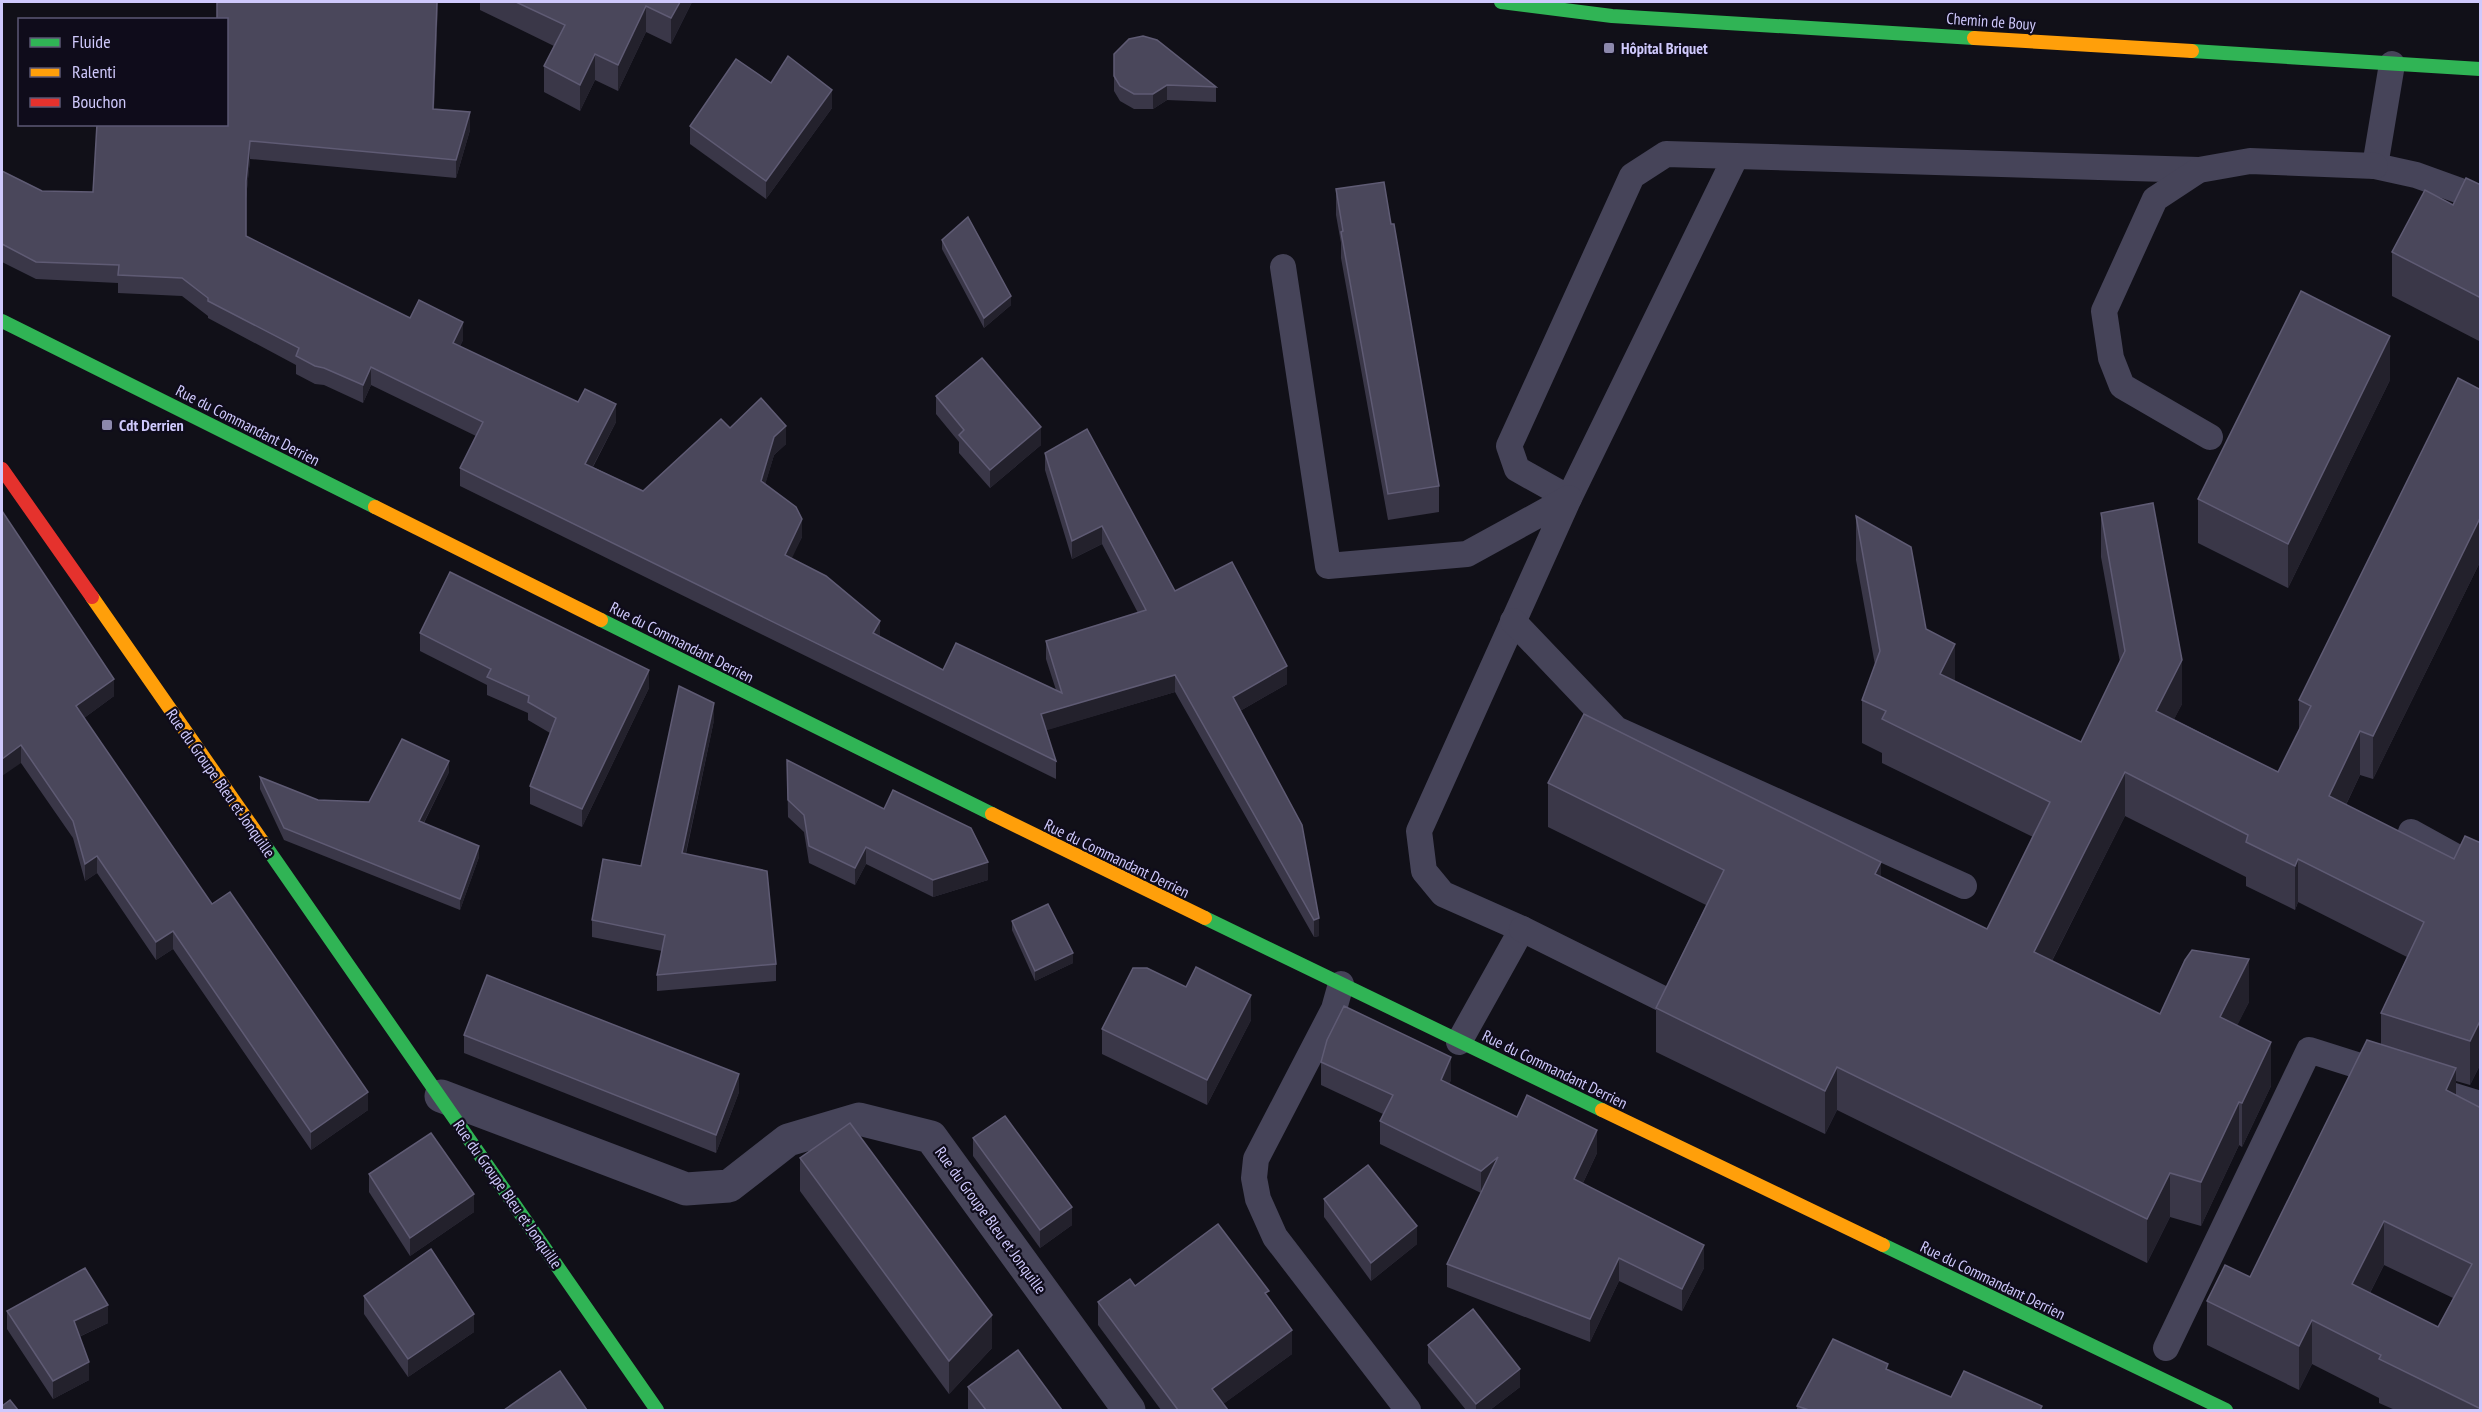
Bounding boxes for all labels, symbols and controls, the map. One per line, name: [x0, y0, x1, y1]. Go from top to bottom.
street label: Chemin de Bouy: [1946, 8, 2036, 34]
legend: [18, 18, 228, 126]
text: Fluide: [72, 30, 111, 53]
place label: Hôpital Briquet: [1621, 38, 1708, 58]
marker: Hôpital Briquet: [1602, 41, 1616, 55]
text: Ralenti: [72, 60, 116, 83]
text: Bouchon: [72, 90, 126, 113]
street label: Rue du Commandant Derrien: [173, 380, 323, 470]
place label: Cdt Derrien: [119, 415, 184, 435]
marker: Cdt Derrien: [100, 418, 114, 432]
street label: Rue du Commandant Derrien: [607, 597, 757, 687]
street label: Rue du Groupe Bleu et Jonquille: [162, 705, 280, 861]
street label: Rue du Commandant Derrien: [1041, 814, 1193, 902]
street label: Rue du Commandant Derrien: [1479, 1025, 1631, 1113]
street label: Rue du Groupe Bleu et Jonquille: [449, 1116, 567, 1272]
street label: Rue du Groupe Bleu et Jonquille: [931, 1143, 1051, 1297]
street label: Rue du Commandant Derrien: [1917, 1236, 2069, 1324]

